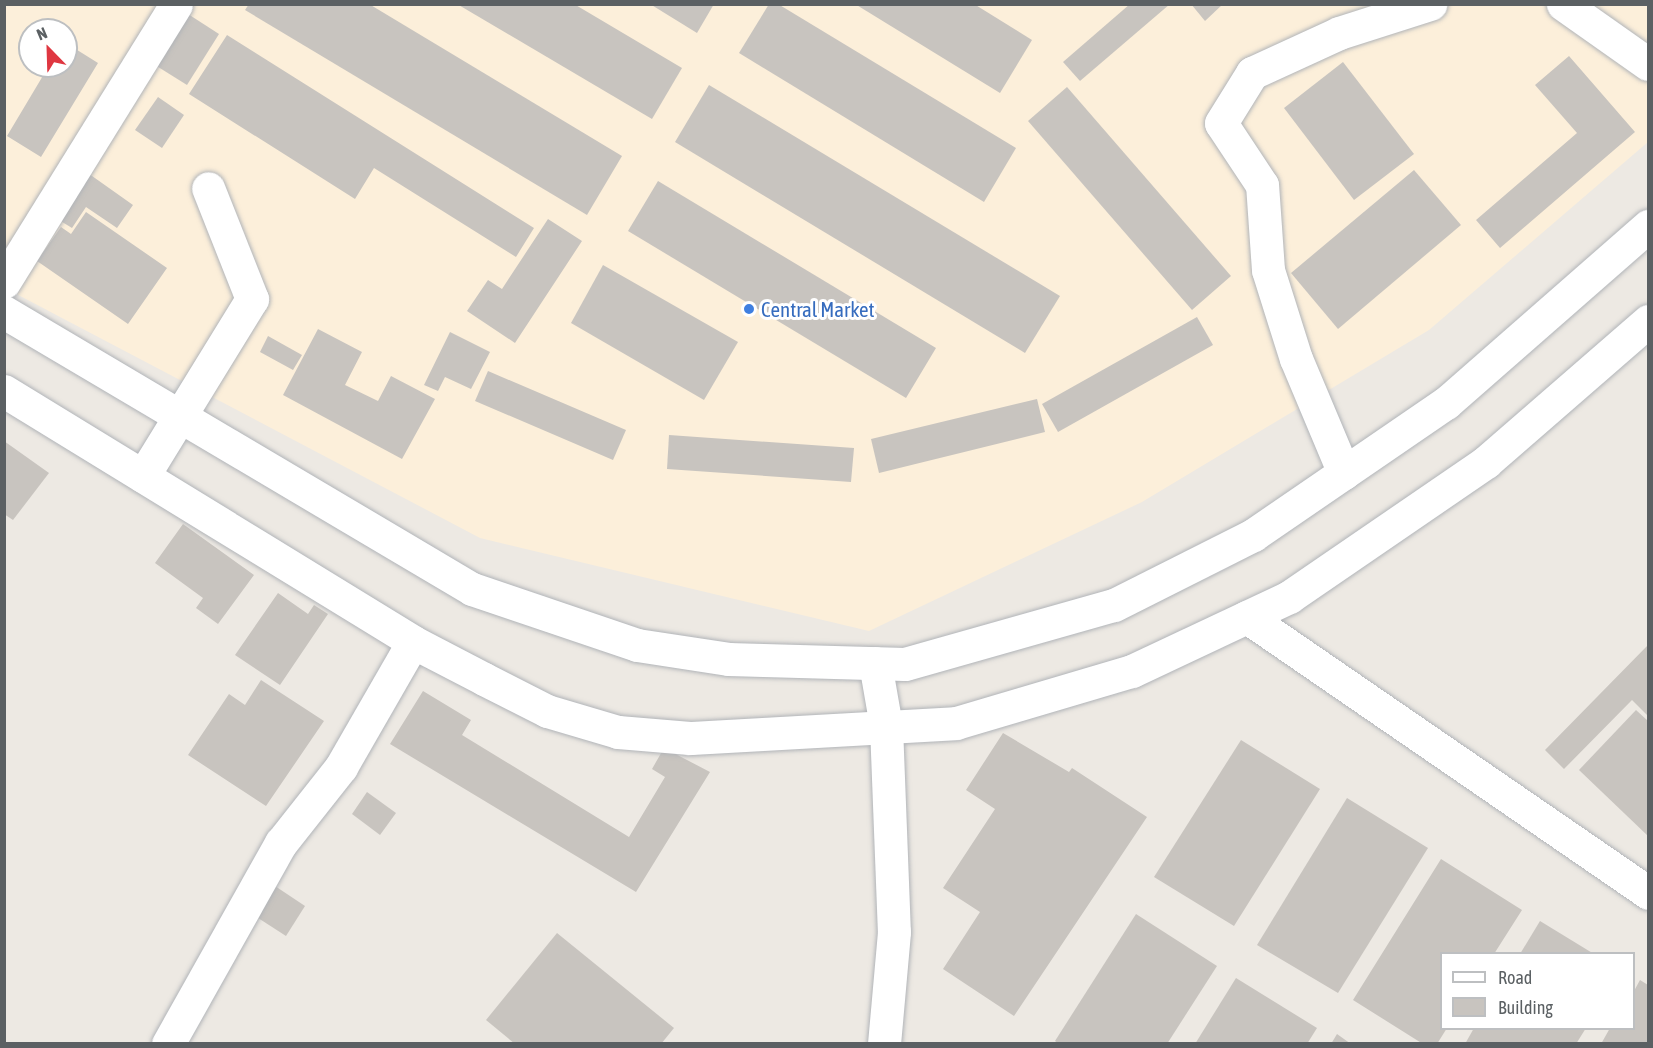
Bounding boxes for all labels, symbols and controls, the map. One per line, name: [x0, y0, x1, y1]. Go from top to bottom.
north arrow: [18, 18, 78, 78]
text: N: [34, 23, 50, 43]
place label: Central Market: [761, 296, 875, 322]
marker: Central Market: [742, 302, 756, 316]
legend: [1440, 952, 1635, 1030]
text: Road: [1498, 967, 1532, 988]
text: Building: [1498, 997, 1553, 1018]

